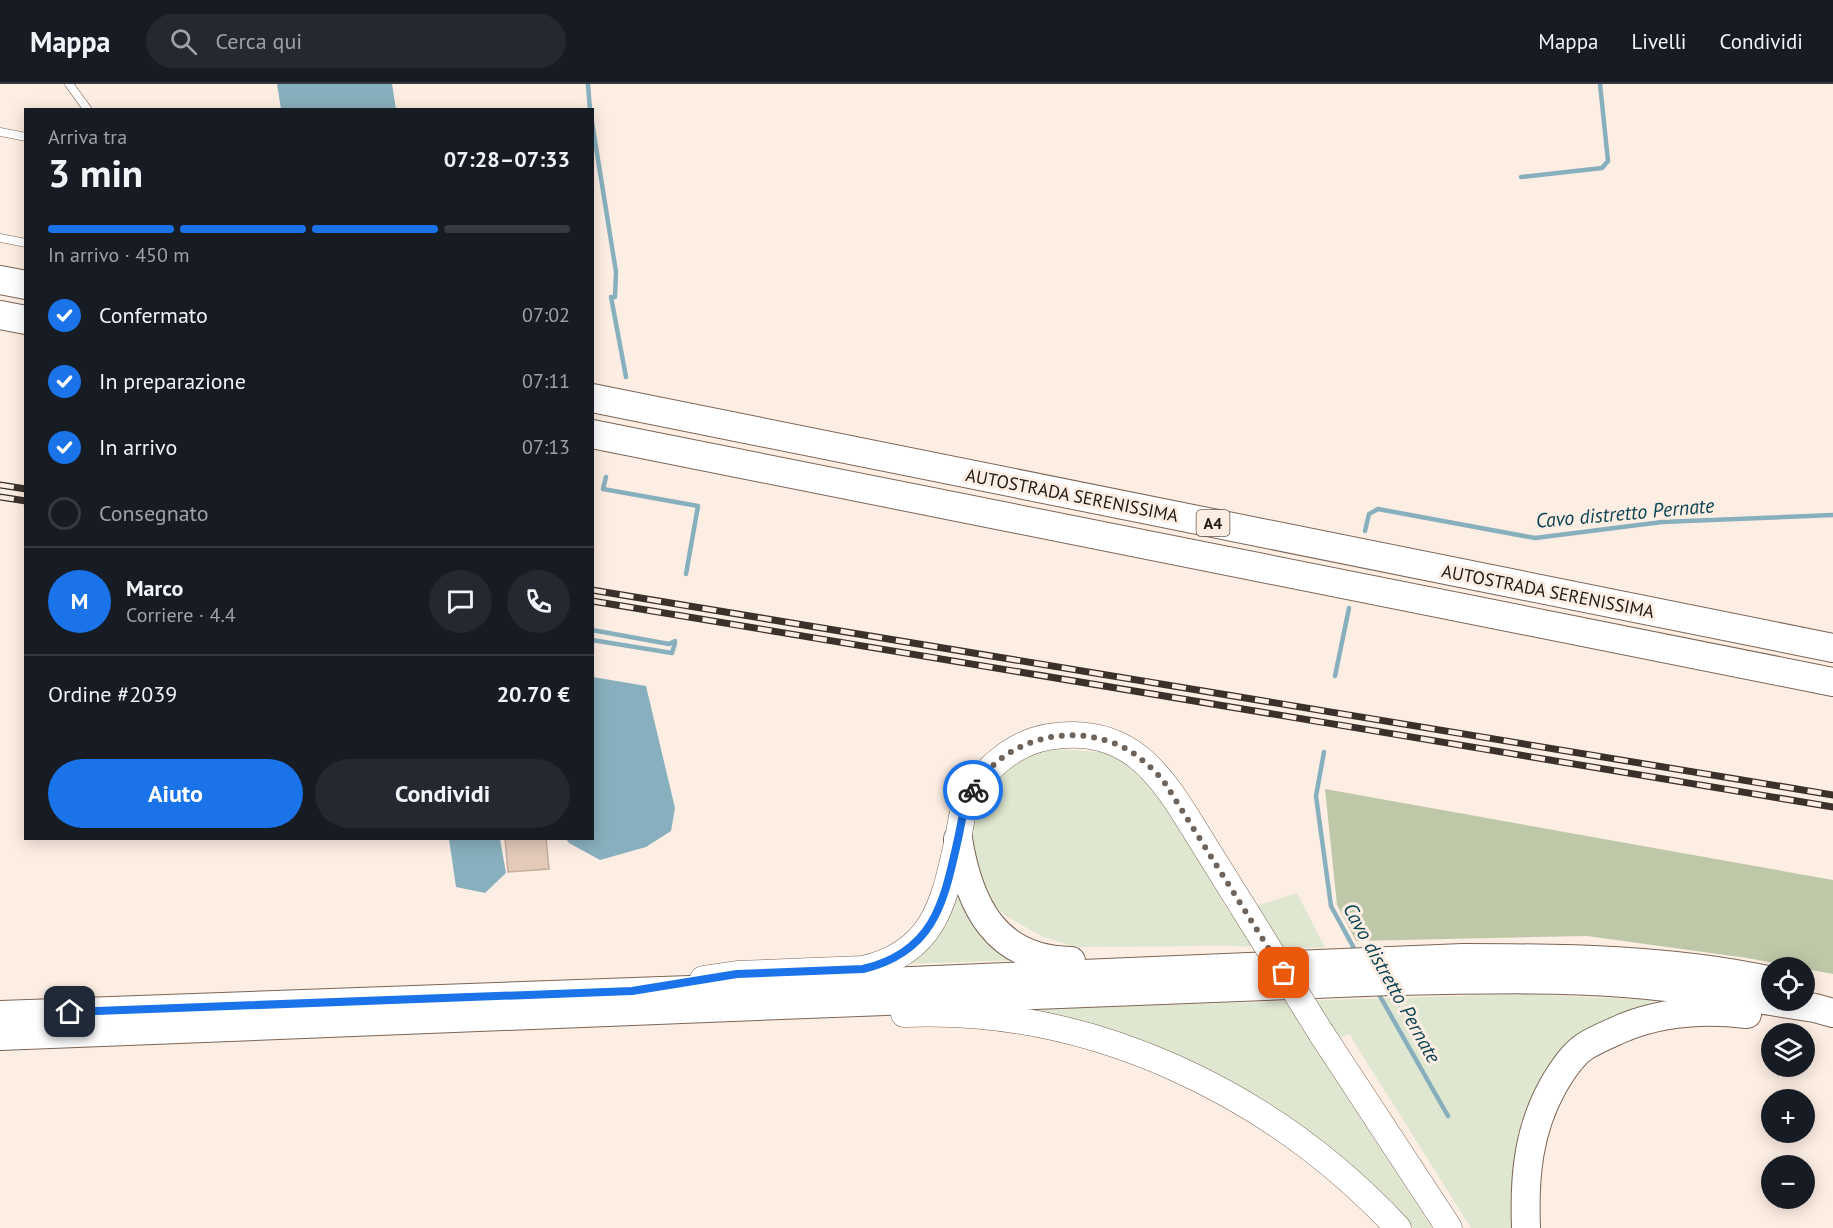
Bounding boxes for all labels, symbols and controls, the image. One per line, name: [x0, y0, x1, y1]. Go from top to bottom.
search box: [146, 14, 566, 68]
text: Mappa: [30, 23, 110, 60]
icon: search: [167, 25, 200, 58]
text: Cerca qui: [215, 27, 302, 55]
text: Mappa: [1538, 28, 1598, 55]
text: Livelli: [1631, 28, 1686, 55]
text: Condividi: [1719, 28, 1803, 55]
text: Arriva tra: [48, 124, 127, 150]
text: 07:28–07:33: [444, 145, 570, 173]
text: 3 min: [48, 147, 143, 198]
text: In arrivo · 450 m: [48, 242, 189, 268]
icon: check: [48, 299, 81, 332]
text: Confermato: [99, 301, 208, 329]
text: 07:02: [522, 302, 570, 328]
icon: check: [48, 365, 81, 398]
text: In preparazione: [99, 367, 246, 395]
text: 07:11: [522, 368, 570, 394]
icon: check: [48, 431, 81, 464]
text: In arrivo: [99, 433, 177, 461]
text: 07:13: [522, 434, 570, 460]
street label: AUTOSTRADA SERENISSIMA: [964, 463, 1181, 527]
water label: Cavo distretto Pernate: [1535, 492, 1716, 534]
text: Consegnato: [99, 499, 209, 527]
road number: A4: [1196, 510, 1230, 536]
street label: AUTOSTRADA SERENISSIMA: [1440, 559, 1657, 623]
button: chat: [429, 570, 492, 633]
button: phone: [507, 570, 570, 633]
text: Marco: [126, 574, 183, 602]
text: M: [71, 587, 88, 615]
text: Corriere · 4.4: [126, 602, 236, 628]
text: Ordine #2039: [48, 680, 177, 708]
text: 20.70 €: [497, 680, 570, 708]
button: Aiuto: [48, 759, 303, 828]
button: Condividi: [315, 759, 570, 828]
courier: [943, 760, 1003, 820]
icon: bike: [957, 774, 990, 807]
water label: Cavo distretto Pernate: [1337, 898, 1447, 1068]
pin: [1258, 947, 1309, 998]
icon: bag: [1267, 956, 1300, 989]
map controls: [1761, 957, 1815, 1209]
button: locate: [1761, 957, 1815, 1011]
pin: [44, 986, 95, 1037]
icon: home: [53, 995, 86, 1028]
button: layers: [1761, 1023, 1815, 1077]
button: +: [1761, 1089, 1815, 1143]
button: −: [1761, 1155, 1815, 1209]

